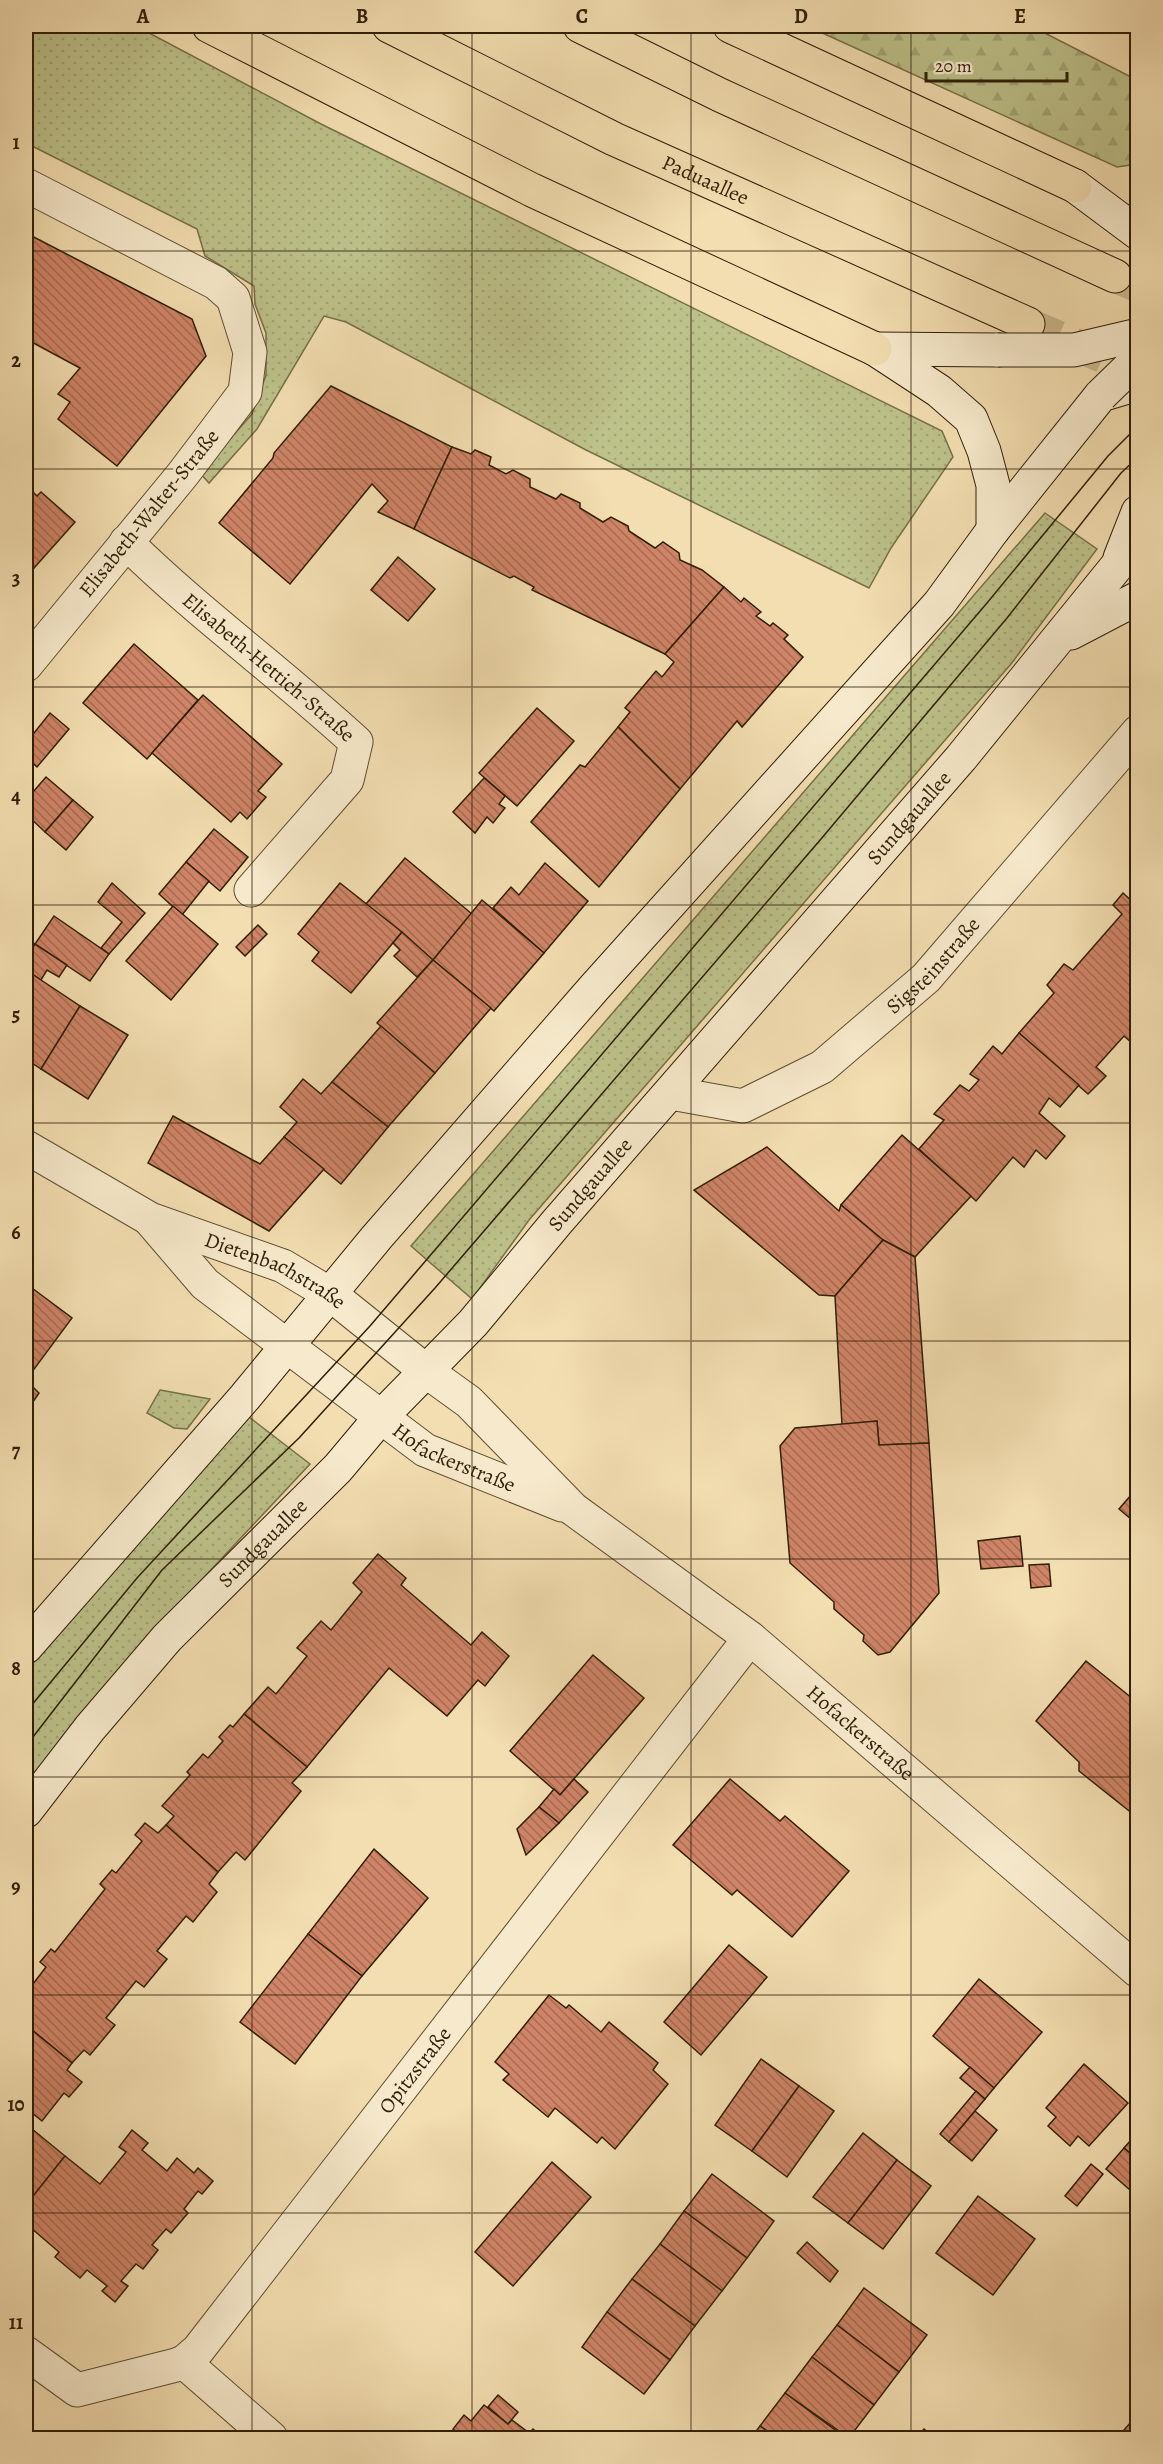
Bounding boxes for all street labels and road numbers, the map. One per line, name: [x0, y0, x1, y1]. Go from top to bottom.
street label: Paduaallee: [658, 148, 753, 211]
street label: Elisabeth-Walter-Straße: [73, 423, 225, 603]
street label: Elisabeth-Hettich-Straße: [177, 586, 361, 748]
street label: Sundgauallee: [860, 765, 958, 871]
street label: Sigsteinstraße: [880, 911, 986, 1020]
street label: Sundgauallee: [541, 1131, 638, 1237]
street label: Dietenbachstraße: [201, 1225, 352, 1315]
street label: Hofackerstraße: [387, 1416, 520, 1499]
street label: Sundgauallee: [212, 1492, 313, 1594]
street label: Hofackerstraße: [801, 1679, 920, 1787]
street label: Opitzstraße: [372, 2021, 457, 2120]

